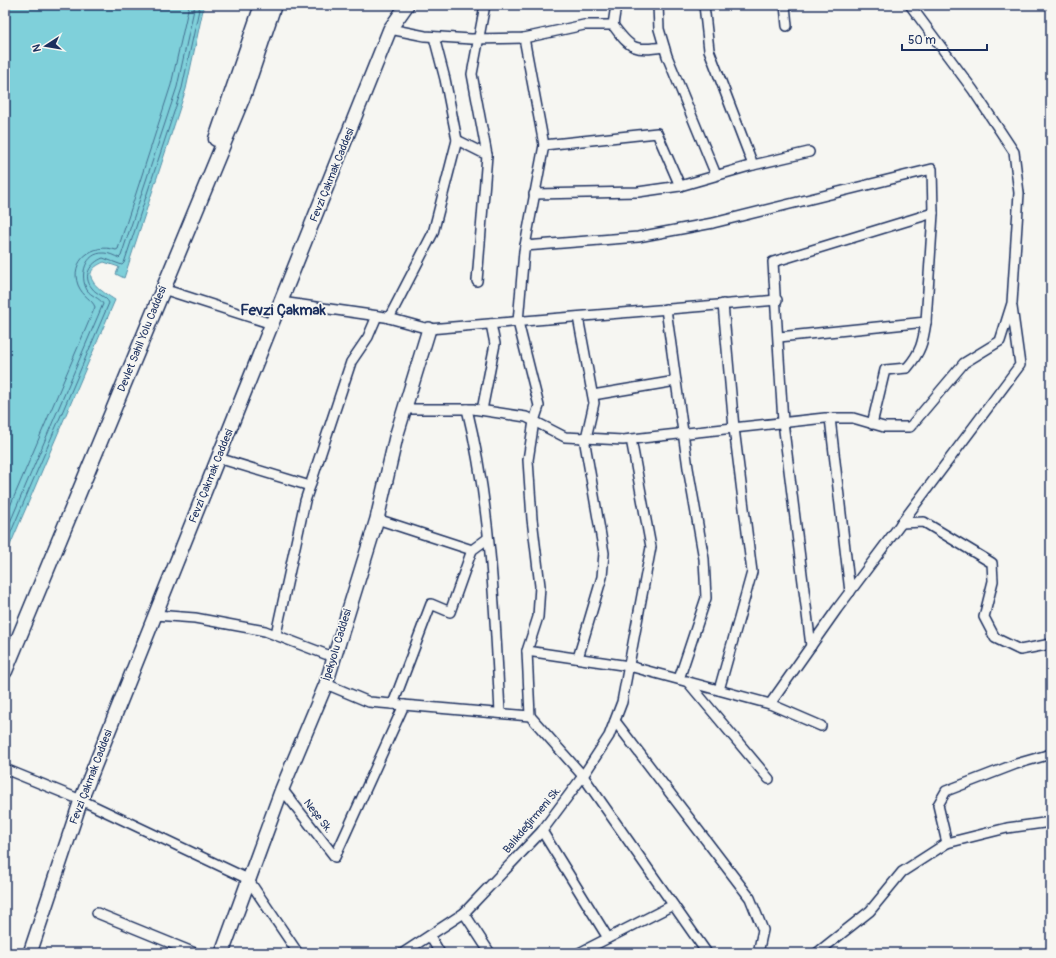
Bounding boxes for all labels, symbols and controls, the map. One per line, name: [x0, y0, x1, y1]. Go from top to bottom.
north arrow: [26, 26, 66, 66]
scale bar: [902, 26, 987, 52]
text: 50 m: [908, 33, 936, 48]
text: N: [29, 42, 44, 53]
street label: Fevzi Çakmak Caddesi: [307, 126, 357, 224]
street label: Devlet Sahil Yolu Caddesi: [115, 284, 169, 394]
district label: Fevzi Çakmak: [240, 301, 327, 320]
street label: Fevzi Çakmak Caddesi: [186, 427, 236, 525]
street label: İpekyolu Caddesi: [320, 607, 354, 683]
street label: Fevzi Çakmak Caddesi: [67, 728, 115, 826]
street label: Balıkdeğirmeni Sk.: [500, 784, 564, 856]
street label: Neşe Sk.: [301, 797, 335, 835]

